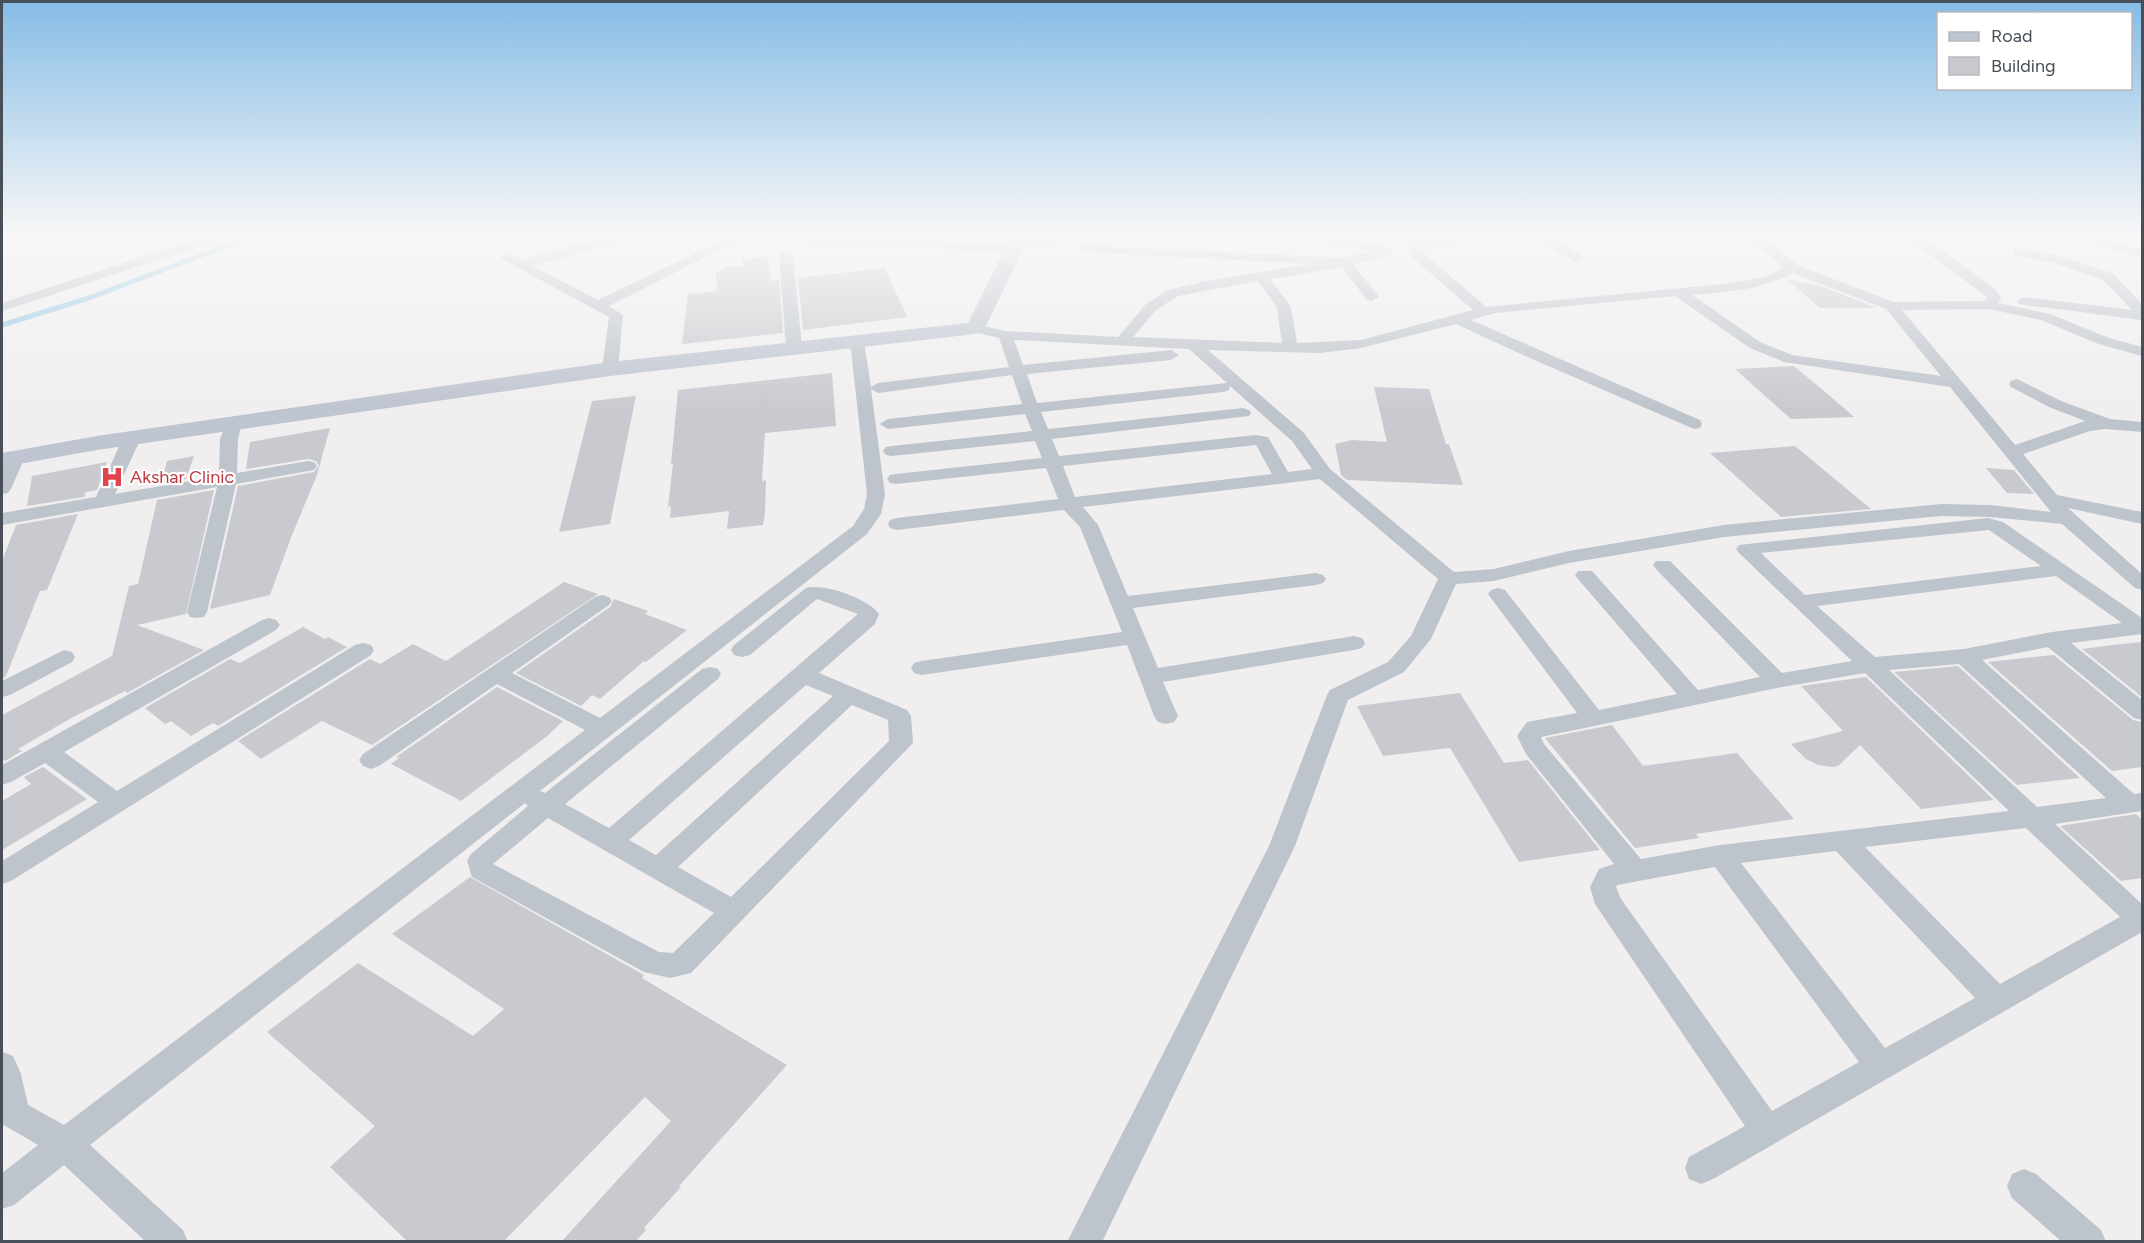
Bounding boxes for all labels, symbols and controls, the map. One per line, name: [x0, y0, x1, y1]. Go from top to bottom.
legend: [1937, 12, 2132, 90]
text: Road: [1991, 25, 2032, 47]
text: Building: [1991, 55, 2056, 77]
hospital icon: Akshar Clinic: [99, 464, 125, 490]
place label: Akshar Clinic: [130, 466, 234, 488]

